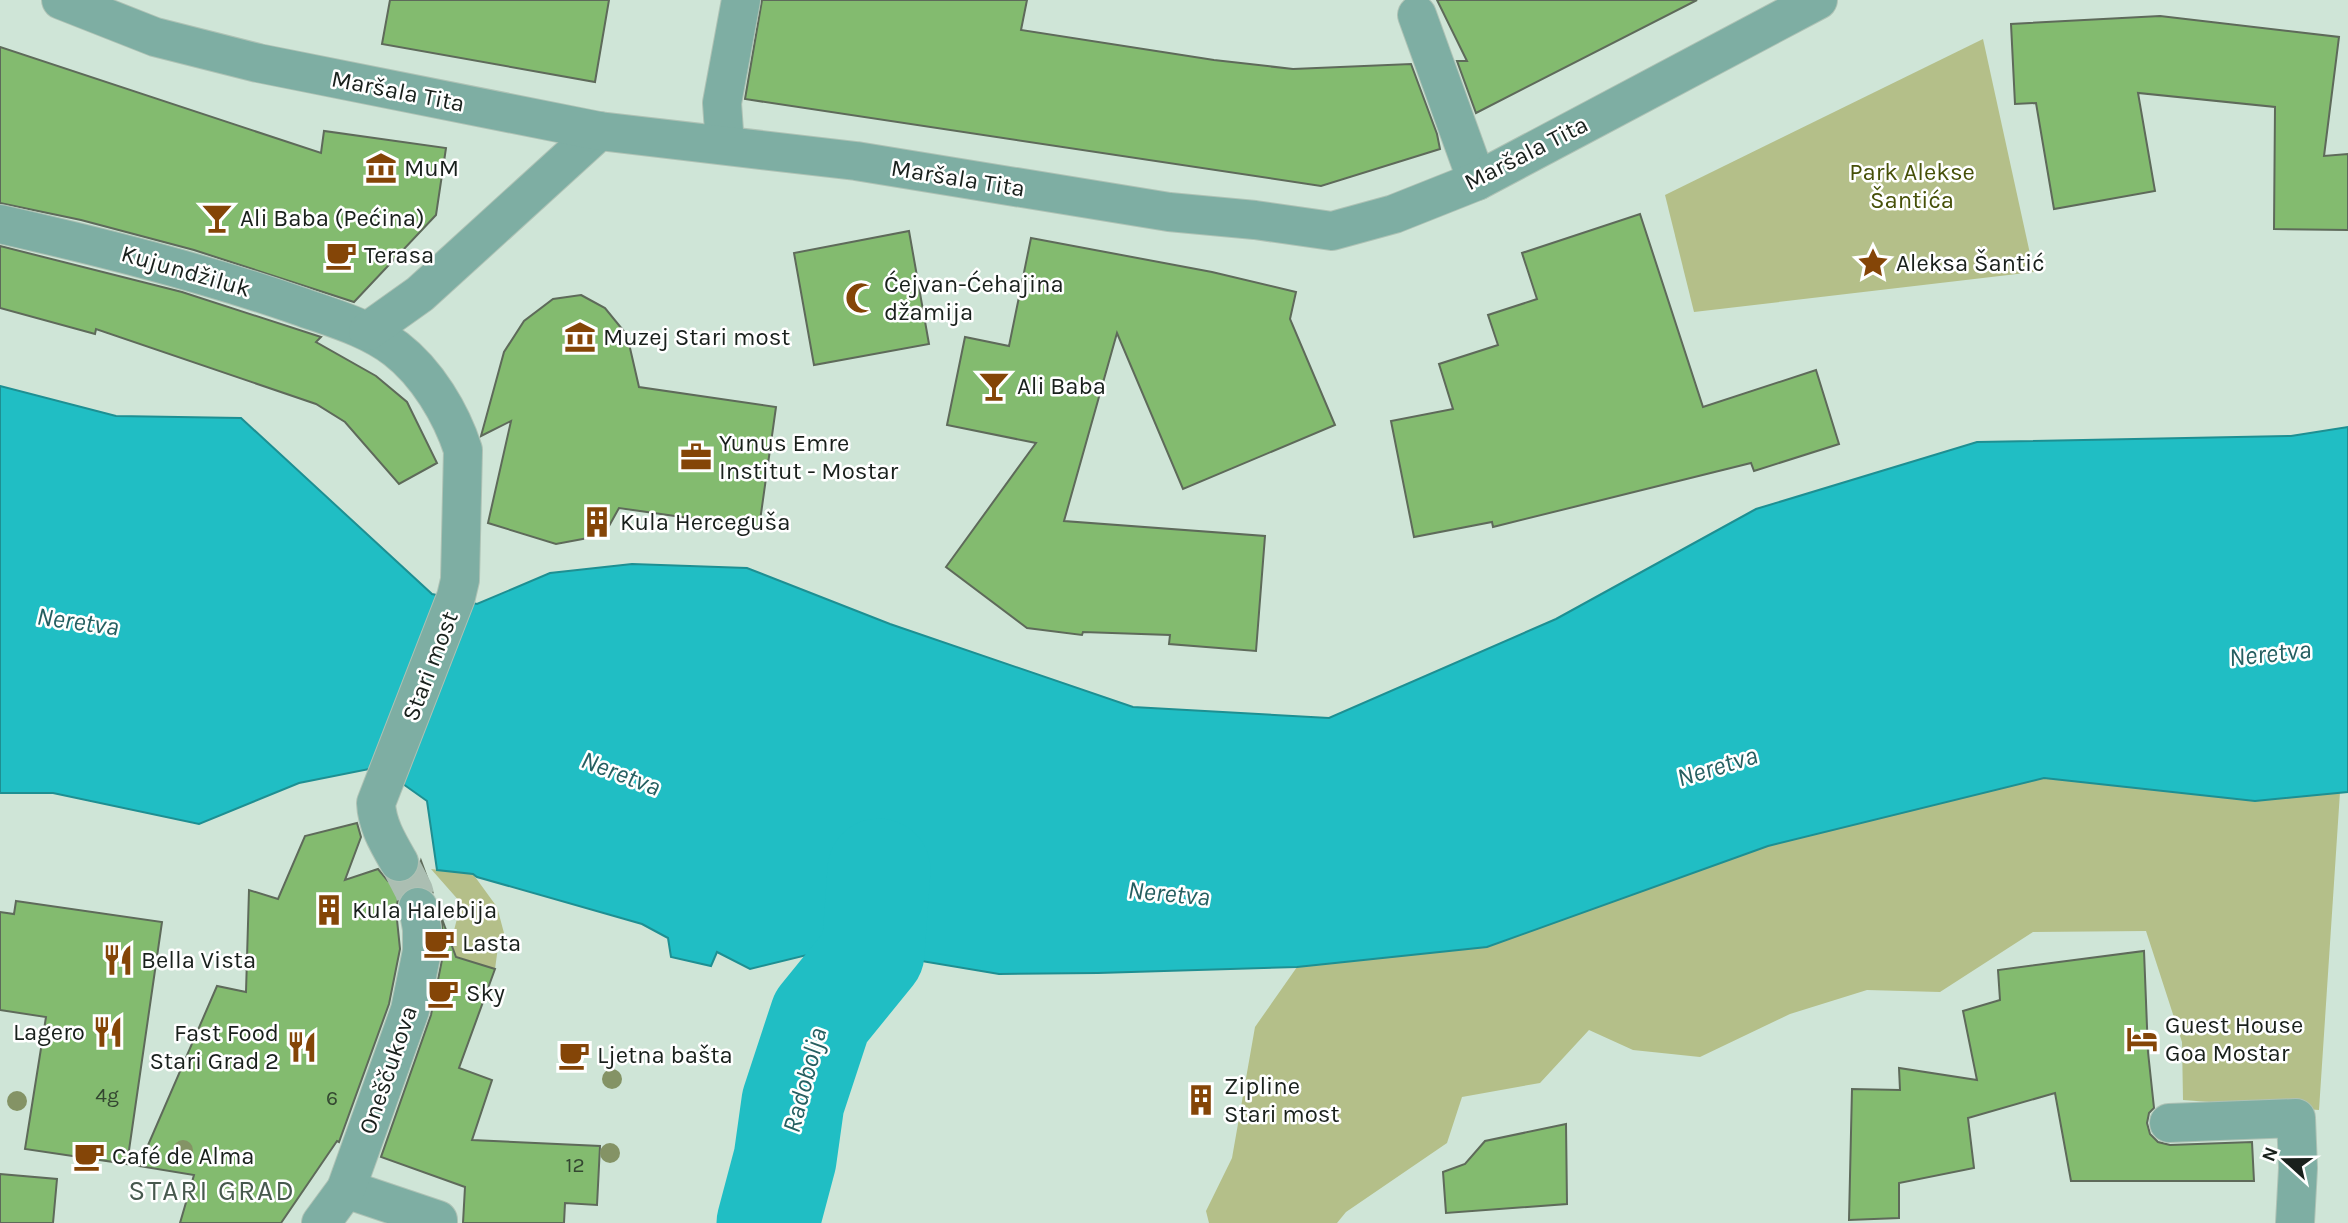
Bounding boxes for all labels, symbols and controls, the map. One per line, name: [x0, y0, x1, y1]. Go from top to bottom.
street label: Maršala Tita: [329, 64, 467, 118]
street label: Maršala Tita: [1459, 110, 1593, 196]
museum icon: MuM: [364, 151, 398, 185]
place label: MuM: [404, 154, 459, 182]
street label: Maršala Tita: [889, 154, 1027, 202]
park label: Park Alekse Šantića: [1849, 158, 1975, 214]
bar icon: Ali Baba (Pećina): [200, 201, 234, 235]
place label: Ali Baba (Pećina): [240, 204, 425, 232]
cafe icon: Terasa: [324, 238, 358, 272]
street label: Kujundžiluk: [118, 239, 254, 303]
place label: Terasa: [364, 241, 434, 269]
place icon: Aleksa Šantić: [1856, 246, 1890, 280]
place label: Aleksa Šantić: [1896, 248, 2045, 277]
place label: Ćejvan-Ćehajina džamija: [884, 270, 1064, 326]
mosque icon: Ćejvan-Ćehajina džamija: [844, 281, 878, 315]
museum icon: Muzej Stari most: [563, 320, 597, 354]
place label: Muzej Stari most: [603, 323, 790, 351]
bar icon: Ali Baba: [977, 369, 1011, 403]
place label: Ali Baba: [1017, 372, 1106, 400]
place label: Yunus Emre Institut - Mostar: [719, 429, 899, 485]
office icon: Yunus Emre Institut - Mostar: [679, 440, 713, 474]
building icon: Kula Herceguša: [580, 505, 614, 539]
place label: Kula Herceguša: [620, 508, 790, 536]
water label: Neretva: [35, 600, 121, 643]
street label: Stari most: [396, 607, 464, 725]
water label: Neretva: [2227, 634, 2313, 673]
water label: Neretva: [1673, 740, 1761, 793]
water label: Neretva: [577, 744, 665, 803]
water label: Neretva: [1126, 874, 1211, 913]
building icon: Kula Halebija: [312, 893, 346, 927]
place label: Kula Halebija: [352, 896, 497, 924]
cafe icon: Lasta: [422, 926, 456, 960]
place label: Lasta: [462, 929, 521, 957]
restaurant icon: Bella Vista: [101, 943, 135, 977]
place label: Bella Vista: [141, 946, 256, 974]
cafe icon: Sky: [426, 976, 460, 1010]
place label: Sky: [466, 979, 505, 1007]
street label: Oneščukova: [353, 1002, 423, 1138]
place label: Guest House Goa Mostar: [2165, 1011, 2303, 1067]
restaurant icon: Lagero: [91, 1015, 125, 1049]
place label: Lagero: [13, 1018, 85, 1046]
place label: Fast Food Stari Grad 2: [150, 1019, 279, 1075]
hotel icon: Guest House Goa Mostar: [2125, 1022, 2159, 1056]
water label: Radobolja: [776, 1024, 833, 1136]
restaurant icon: Fast Food Stari Grad 2: [285, 1030, 319, 1064]
cafe icon: Ljetna bašta: [557, 1038, 591, 1072]
place label: Ljetna bašta: [597, 1041, 733, 1069]
place label: Zipline Stari most: [1224, 1072, 1339, 1128]
house number: 4g: [95, 1083, 119, 1107]
building icon: Zipline Stari most: [1184, 1083, 1218, 1117]
house number: 6: [326, 1086, 338, 1110]
north arrow: [2250, 1125, 2320, 1195]
cafe icon: Café de Alma: [72, 1139, 106, 1173]
place label: Café de Alma: [112, 1142, 255, 1170]
text: N: [2257, 1144, 2283, 1165]
house number: 12: [565, 1153, 585, 1177]
district label: STARI GRAD: [128, 1174, 296, 1207]

